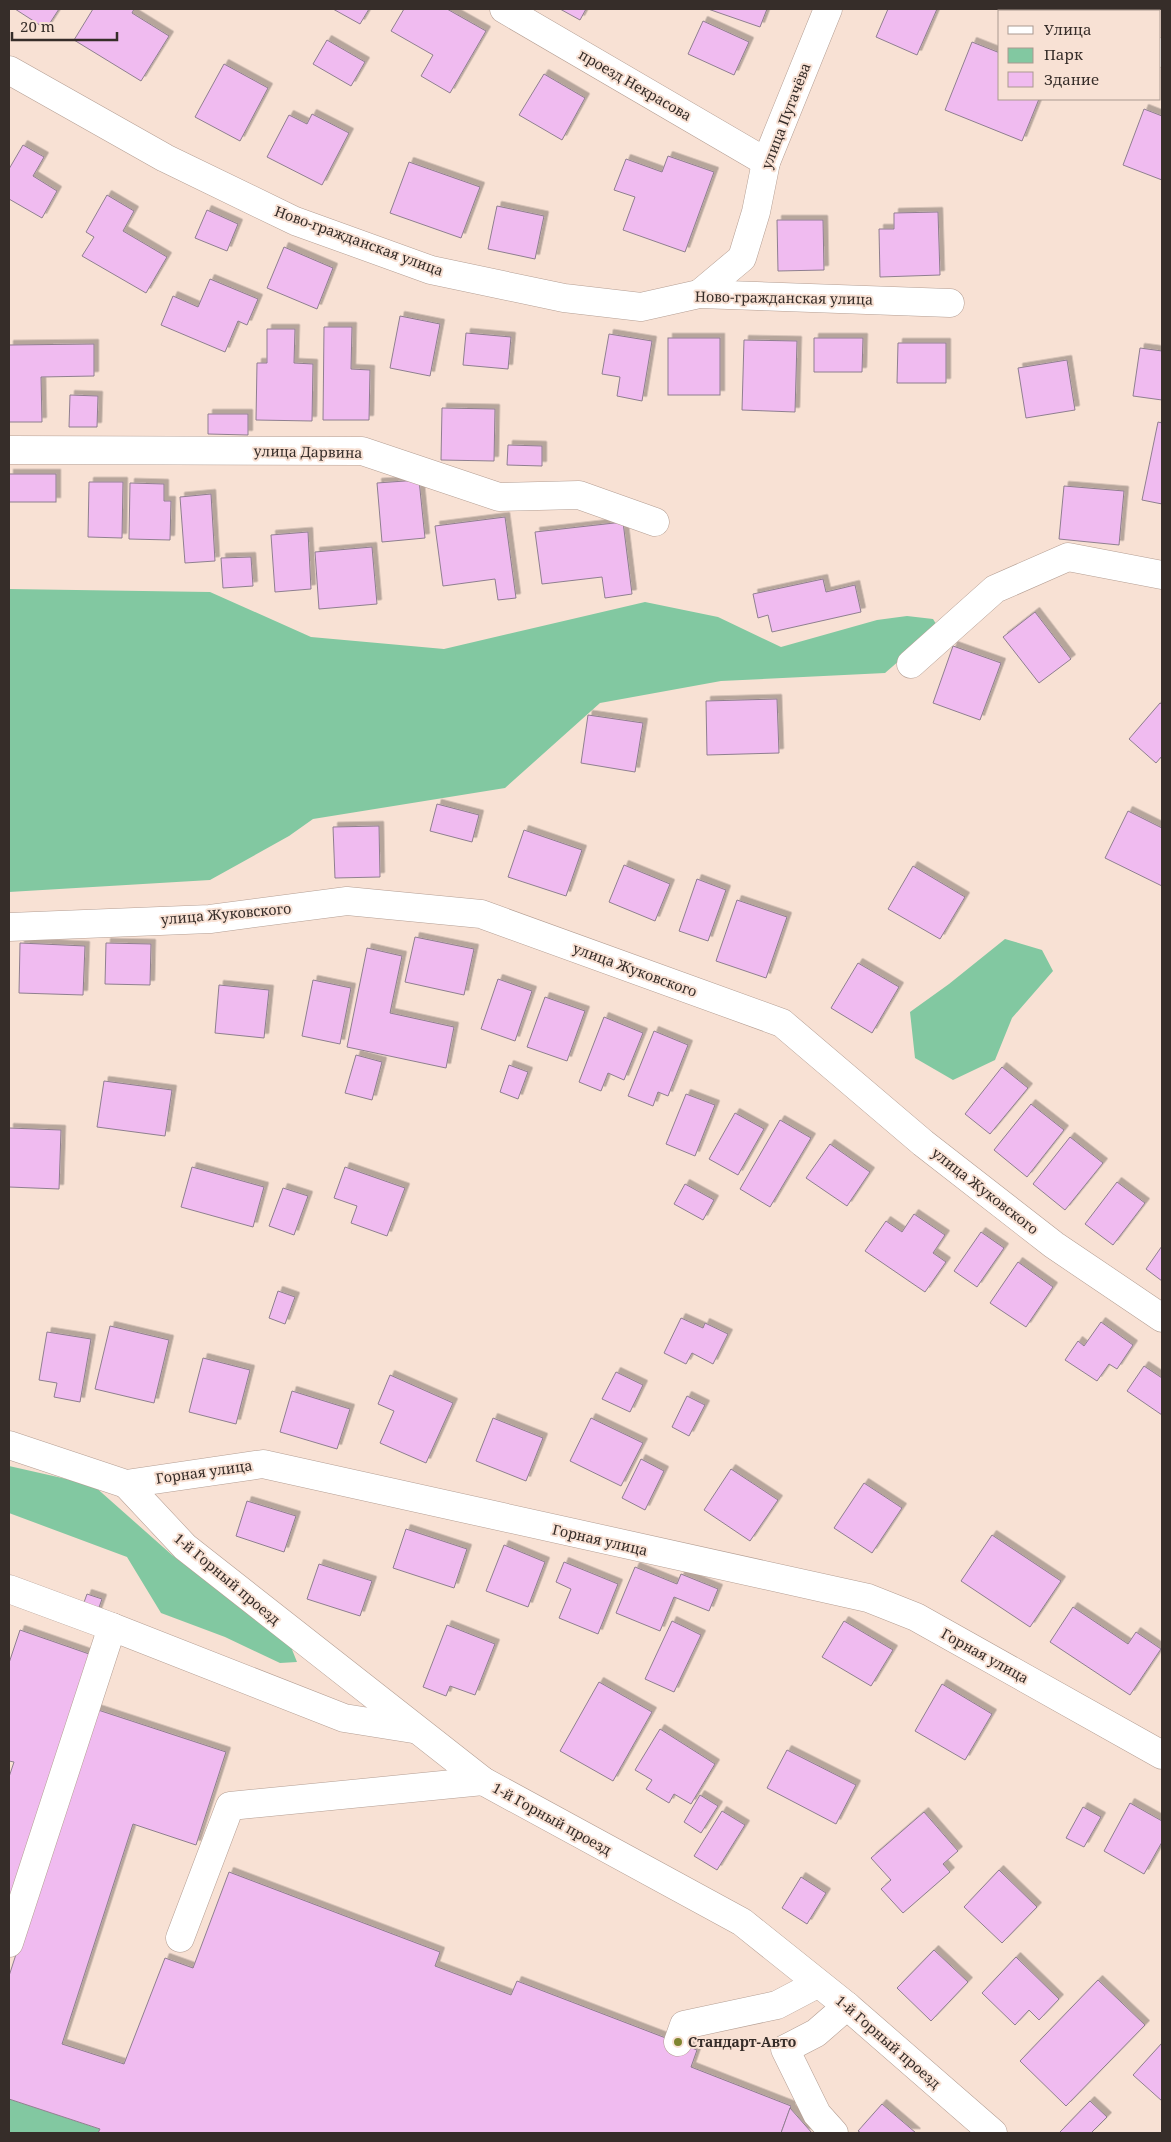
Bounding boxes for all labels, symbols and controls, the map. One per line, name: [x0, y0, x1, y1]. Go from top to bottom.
scale bar: [12, 10, 118, 42]
legend: [998, 10, 1161, 100]
text: 20 m: [20, 16, 55, 36]
text: Улица: [1044, 19, 1092, 39]
text: Парк: [1044, 44, 1083, 64]
street label: проезд Некрасова: [575, 45, 695, 125]
street label: улица Пугачёва: [756, 60, 815, 172]
text: Здание: [1044, 69, 1099, 89]
street label: Ново-гражданская улица: [272, 201, 446, 280]
street label: Ново-гражданская улица: [695, 286, 873, 309]
street label: улица Дарвина: [253, 441, 363, 462]
street label: улица Жуковского: [160, 898, 292, 929]
street label: улица Жуковского: [571, 938, 700, 1001]
street label: улица Жуковского: [928, 1143, 1043, 1238]
street label: Горная улица: [155, 1455, 253, 1488]
street label: Горная улица: [551, 1519, 650, 1560]
street label: 1-й Горный проезд: [170, 1529, 285, 1629]
street label: Горная улица: [938, 1624, 1032, 1687]
street label: 1-й Горный проезд: [489, 1778, 615, 1859]
street label: 1-й Горный проезд: [832, 1991, 945, 2093]
place label: Стандарт-Авто: [688, 2032, 796, 2051]
marker: Стандарт-Авто: [672, 2036, 684, 2048]

